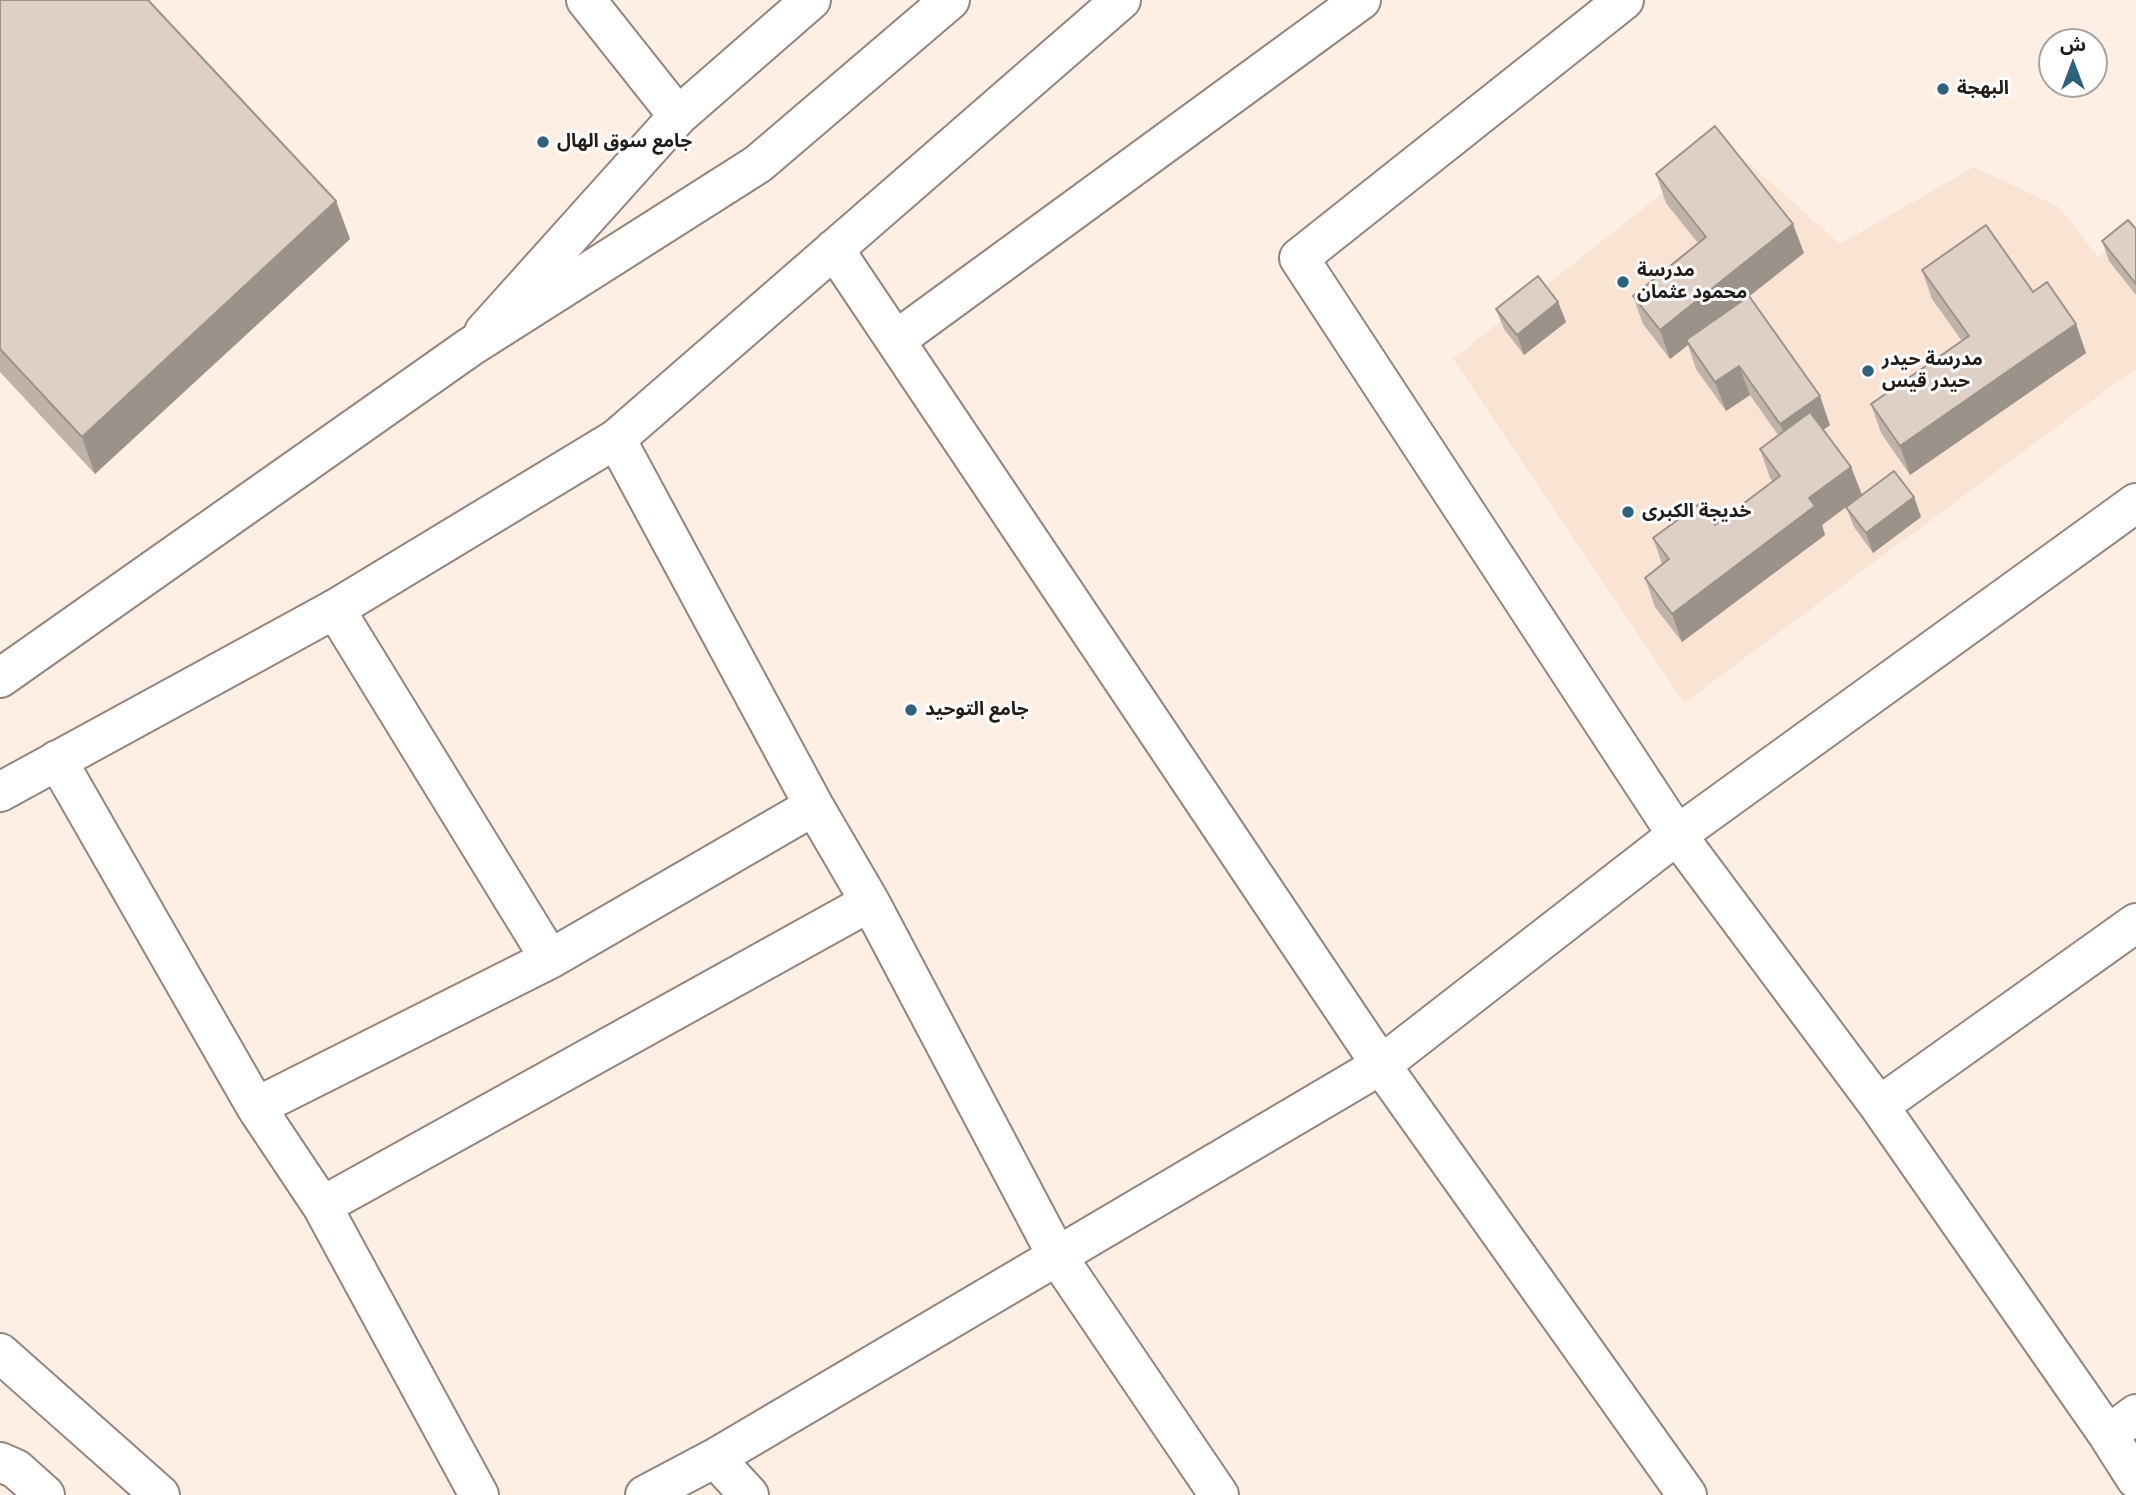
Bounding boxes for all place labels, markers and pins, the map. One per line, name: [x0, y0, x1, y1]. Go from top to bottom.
place label: البهجة: [1957, 78, 2009, 100]
marker: البهجة: [1935, 81, 1951, 97]
place label: جامع سوق الهال: [557, 131, 692, 153]
marker: جامع سوق الهال: [535, 134, 551, 150]
place label: مدرسة محمود عثمان: [1637, 260, 1747, 304]
marker: مدرسة محمود عثمان: [1615, 274, 1631, 290]
place label: مدرسة حيدر حيدر قيس: [1882, 349, 1983, 393]
marker: مدرسة حيدر حيدر قيس: [1860, 363, 1876, 379]
place label: خديجة الكبرى: [1642, 501, 1751, 523]
marker: خديجة الكبرى: [1620, 504, 1636, 520]
place label: جامع التوحيد: [925, 699, 1029, 721]
marker: جامع التوحيد: [903, 702, 919, 718]

